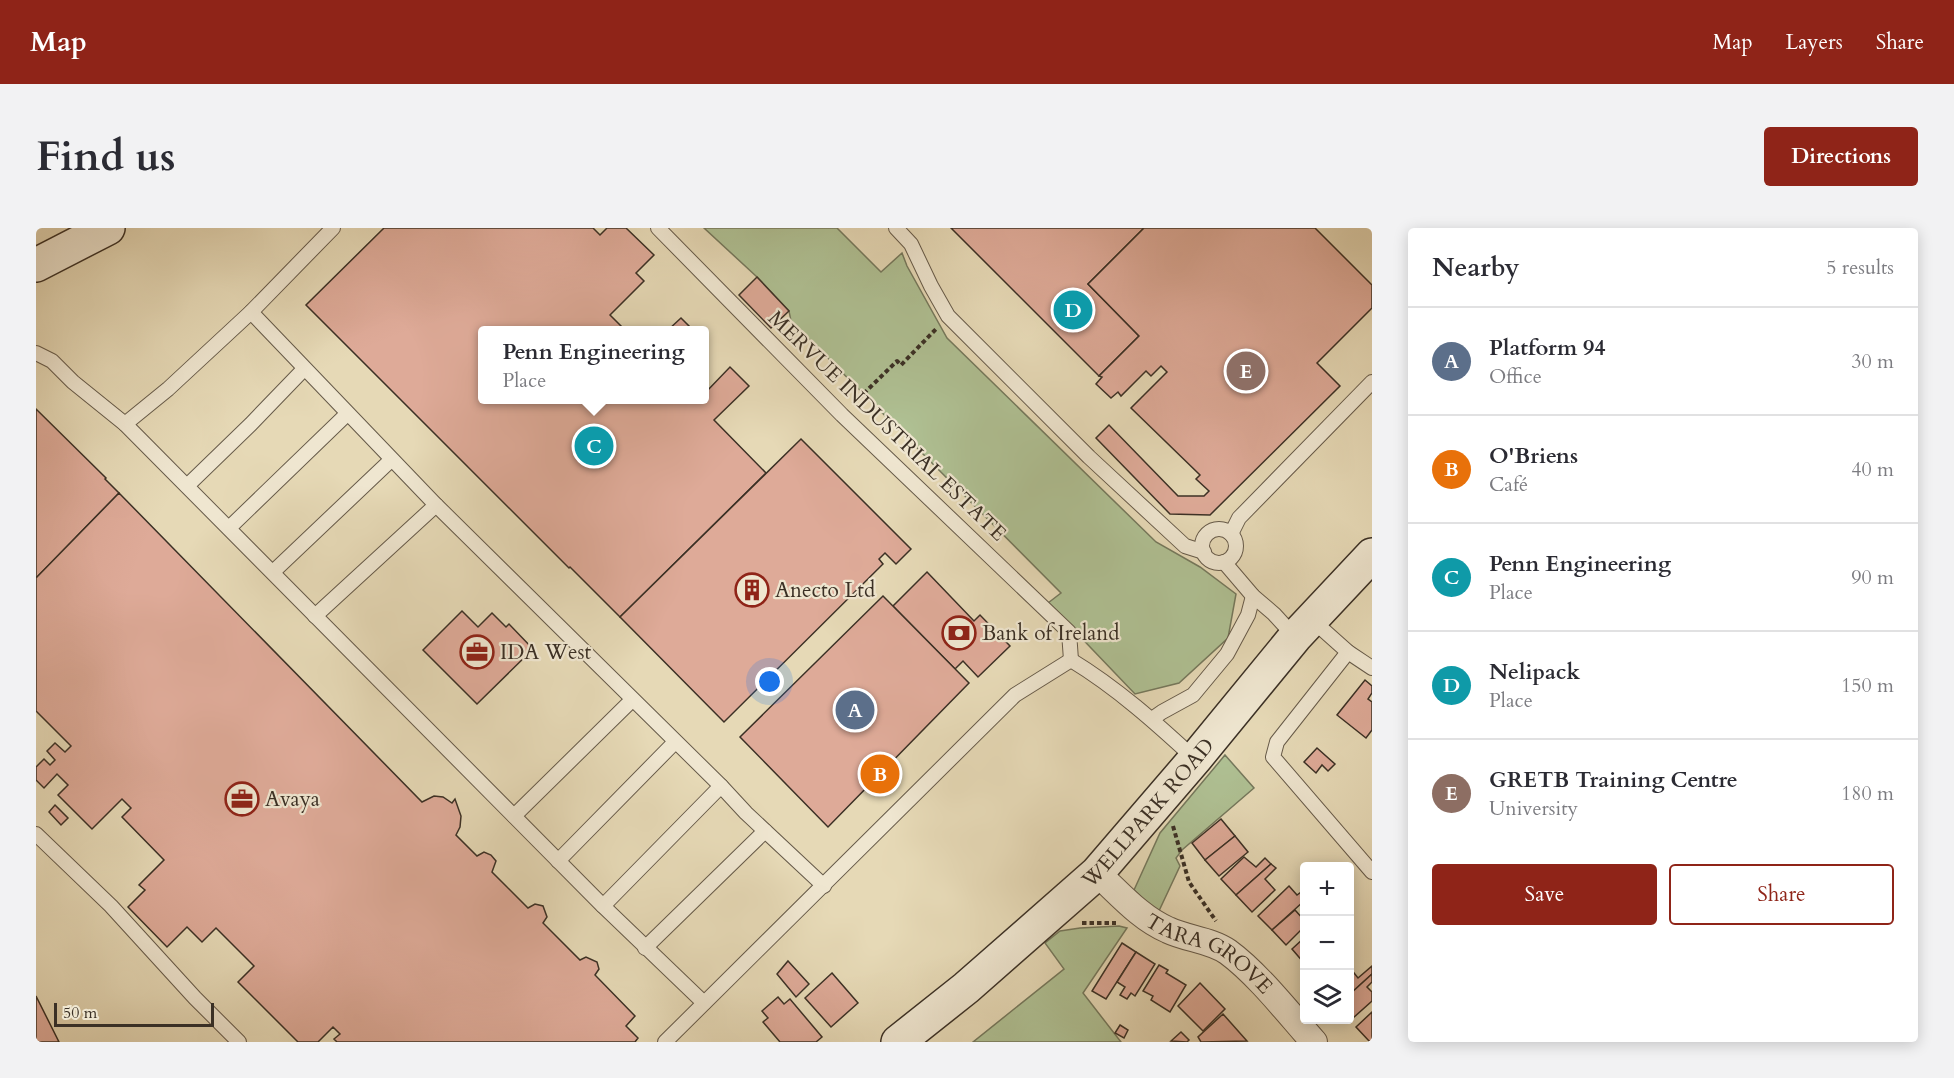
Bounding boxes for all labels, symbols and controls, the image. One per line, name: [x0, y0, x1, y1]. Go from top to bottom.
text: Map: [30, 23, 87, 61]
text: Map: [1713, 28, 1753, 57]
text: Layers: [1786, 28, 1843, 57]
text: Share: [1876, 28, 1924, 57]
button: Directions: [1764, 127, 1918, 186]
text: Find us: [36, 128, 176, 185]
text: Nearby: [1432, 250, 1520, 285]
text: 5 results: [1826, 254, 1894, 281]
pin: D: [1054, 288, 1092, 332]
street label: MERVUE INDUSTRIAL ESTATE: [762, 304, 1013, 548]
popup: [478, 326, 709, 404]
text: Platform 94: [1489, 333, 1606, 363]
text: Penn Engineering: [502, 337, 685, 367]
pin: E: [1226, 348, 1266, 394]
text: A: [1444, 348, 1459, 375]
text: 30 m: [1851, 348, 1894, 375]
text: Office: [1489, 363, 1542, 390]
text: Place: [502, 367, 546, 394]
pin: C: [574, 424, 614, 468]
text: O'Briens: [1489, 441, 1578, 471]
text: B: [1444, 456, 1459, 483]
text: 40 m: [1851, 456, 1894, 483]
text: Café: [1489, 471, 1528, 498]
text: Penn Engineering: [1489, 549, 1671, 579]
text: C: [1444, 564, 1459, 591]
text: 90 m: [1851, 564, 1894, 591]
building icon: Anecto Ltd: [734, 572, 770, 608]
place label: Anecto Ltd: [775, 576, 875, 605]
text: Place: [1489, 579, 1533, 606]
bank icon: Bank of Ireland: [941, 615, 977, 651]
place label: Bank of Ireland: [982, 619, 1119, 648]
office icon: IDA West: [459, 634, 495, 670]
place label: IDA West: [500, 638, 592, 667]
text: Nelipack: [1489, 657, 1580, 687]
your location: [755, 667, 784, 696]
text: D: [1443, 672, 1460, 699]
text: 150 m: [1841, 672, 1894, 699]
text: Place: [1489, 687, 1533, 714]
pin: A: [836, 688, 874, 732]
street label: WELLPARK ROAD: [1075, 732, 1221, 895]
pin: B: [860, 752, 900, 796]
text: GRETB Training Centre: [1489, 765, 1738, 795]
text: E: [1445, 780, 1458, 807]
text: 180 m: [1841, 780, 1894, 807]
office icon: Avaya: [224, 781, 260, 817]
place label: Avaya: [265, 785, 320, 814]
text: University: [1489, 795, 1578, 822]
map controls: [1300, 862, 1354, 1024]
button: +: [1300, 862, 1354, 916]
button: Save: [1432, 864, 1657, 925]
button: Share: [1669, 864, 1894, 925]
street label: TARA GROVE: [1140, 906, 1279, 1000]
button: −: [1300, 916, 1354, 970]
button: layers: [1300, 970, 1354, 1024]
scale bar: [54, 1000, 214, 1028]
text: 50 m: [63, 1002, 97, 1024]

